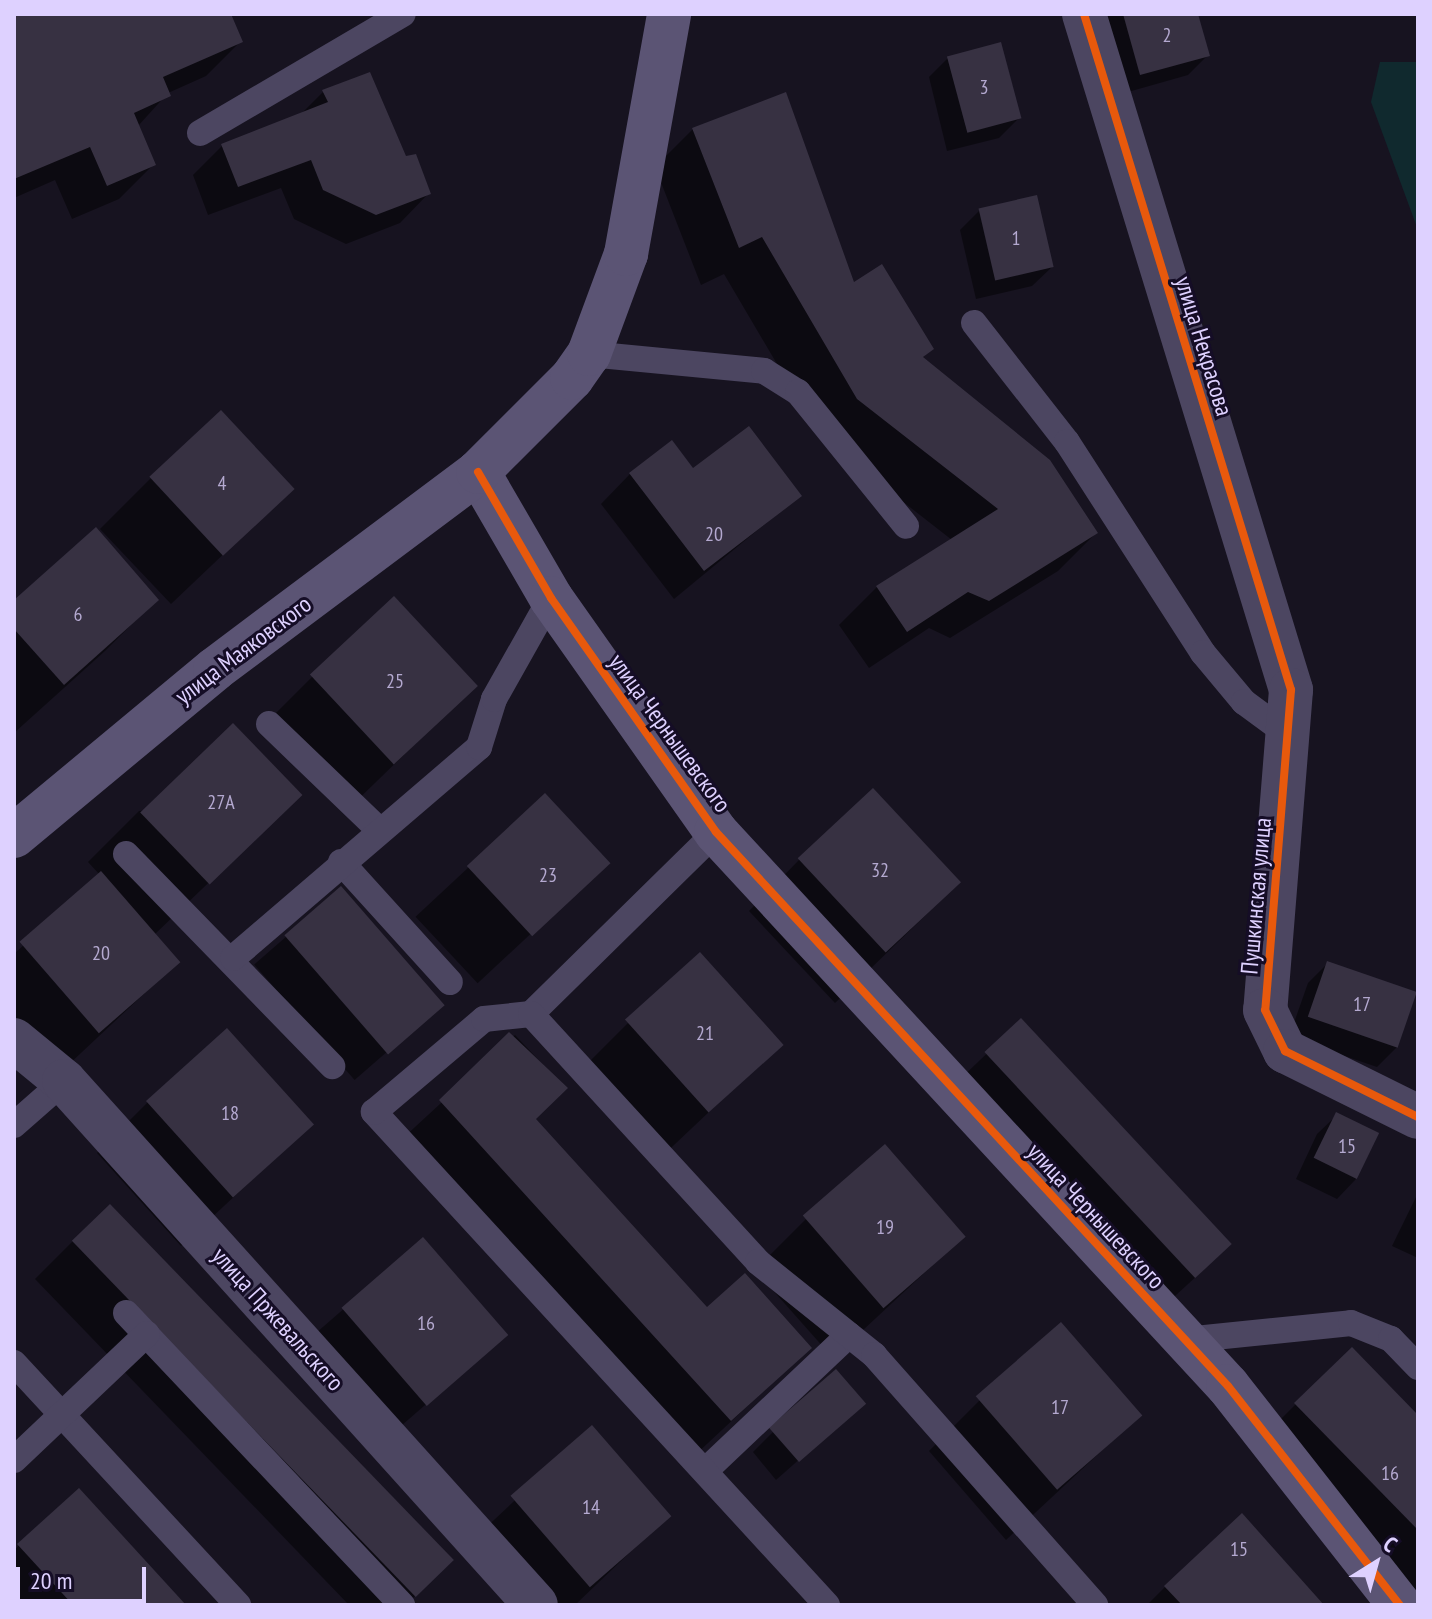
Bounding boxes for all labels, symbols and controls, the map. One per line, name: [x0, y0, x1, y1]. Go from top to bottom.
house number: 2: [1163, 23, 1171, 47]
house number: 3: [980, 75, 988, 99]
house number: 1: [1012, 226, 1020, 250]
street label: улица Некрасова: [1169, 273, 1239, 419]
house number: 4: [218, 471, 226, 495]
house number: 20: [705, 522, 723, 546]
street label: улица Маяковского: [169, 590, 317, 710]
house number: 6: [74, 602, 82, 626]
street label: улица Чернышевского: [603, 648, 737, 818]
house number: 25: [386, 669, 404, 693]
house number: 27А: [207, 790, 235, 814]
street label: Пушкинская улица: [1235, 816, 1277, 976]
house number: 32: [871, 858, 889, 882]
house number: 23: [539, 863, 557, 887]
house number: 20: [92, 941, 110, 965]
house number: 17: [1353, 992, 1371, 1016]
house number: 21: [696, 1021, 714, 1045]
house number: 18: [221, 1101, 239, 1125]
house number: 15: [1338, 1134, 1356, 1158]
street label: улица Чернышевского: [1021, 1137, 1171, 1295]
house number: 19: [876, 1215, 894, 1239]
street label: улица Пржевальского: [206, 1241, 350, 1397]
house number: 16: [417, 1311, 435, 1335]
house number: 17: [1051, 1395, 1069, 1419]
house number: 16: [1381, 1461, 1399, 1485]
house number: 14: [582, 1495, 600, 1519]
north arrow: [1336, 1523, 1416, 1603]
text: С: [1378, 1530, 1403, 1558]
house number: 15: [1230, 1537, 1248, 1561]
scale bar: [20, 1551, 150, 1601]
text: 20 m: [30, 1565, 72, 1596]

